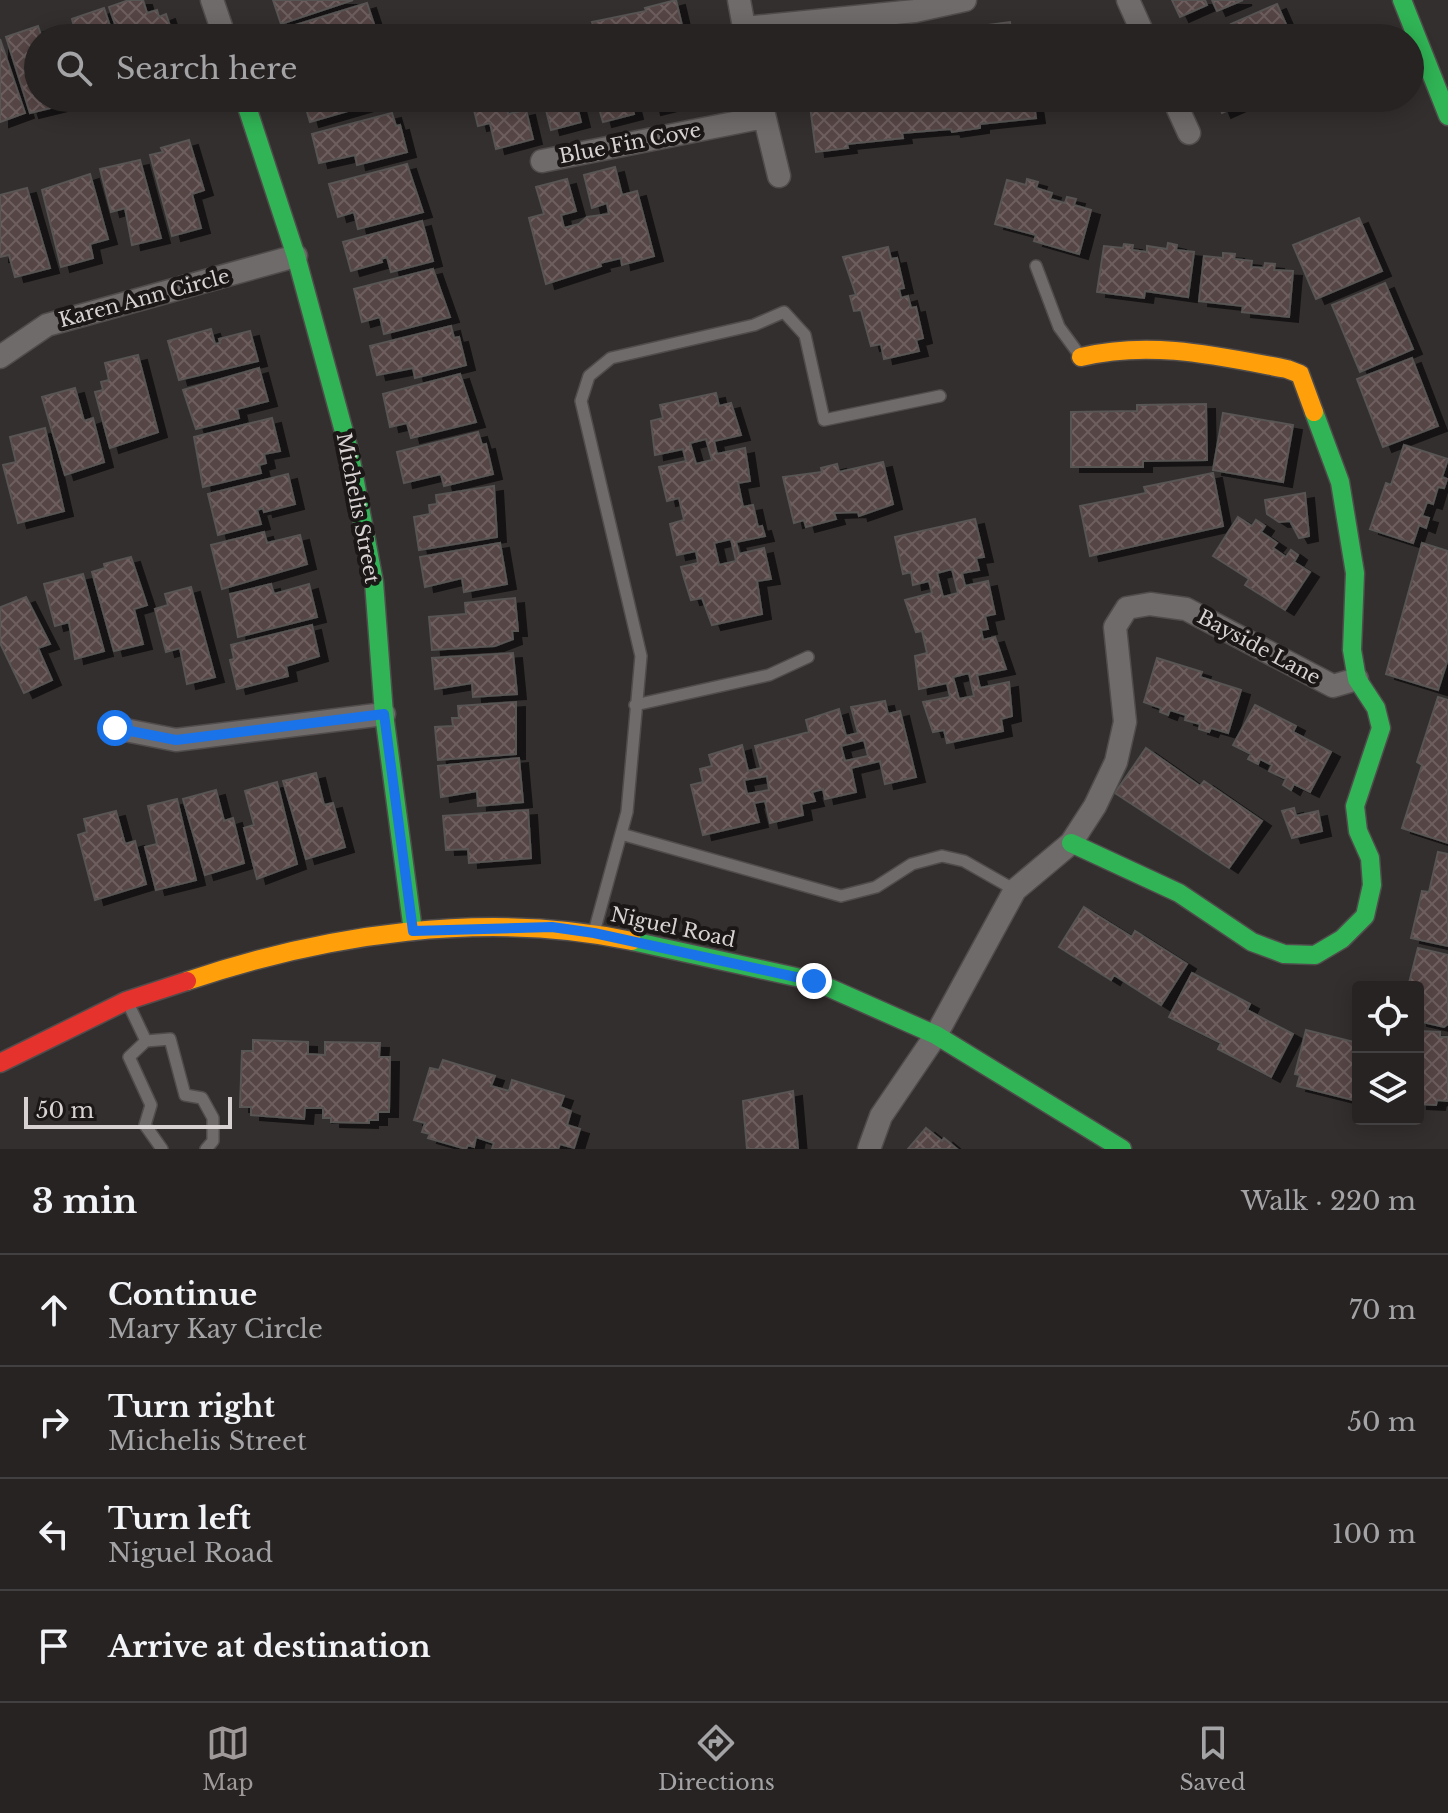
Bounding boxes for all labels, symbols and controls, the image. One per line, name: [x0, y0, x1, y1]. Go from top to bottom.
search box: [24, 24, 1424, 112]
icon: search: [52, 46, 96, 90]
text: Search here: [116, 50, 297, 87]
street label: Blue Fin Cove: [557, 117, 703, 169]
street label: Karen Ann Circle: [56, 264, 232, 332]
street label: Michelis Street: [332, 431, 384, 586]
street label: Bayside Lane: [1193, 604, 1325, 690]
route start: [97, 710, 133, 746]
street label: Niguel Road: [608, 902, 738, 952]
route end: [796, 963, 832, 999]
map controls: [1352, 981, 1424, 1125]
button: locate: [1352, 981, 1424, 1053]
button: layers: [1352, 1053, 1424, 1125]
scale bar: [24, 1093, 232, 1129]
text: 50 m: [36, 1097, 94, 1124]
text: 3 min: [32, 1180, 137, 1222]
text: Walk · 220 m: [1241, 1185, 1416, 1217]
text: Continue: [108, 1276, 257, 1313]
icon: ahead: [32, 1288, 76, 1332]
text: 70 m: [1349, 1294, 1416, 1326]
text: Mary Kay Circle: [108, 1313, 323, 1345]
text: Turn right: [108, 1388, 275, 1425]
icon: right: [32, 1400, 76, 1444]
text: 50 m: [1347, 1406, 1416, 1438]
text: Michelis Street: [108, 1425, 307, 1457]
text: Turn left: [108, 1500, 251, 1537]
icon: left: [32, 1512, 76, 1556]
text: 100 m: [1332, 1518, 1416, 1550]
text: Niguel Road: [108, 1537, 273, 1569]
icon: arrive: [32, 1624, 76, 1668]
text: Arrive at destination: [108, 1628, 431, 1665]
tab: Map: [202, 1721, 253, 1796]
tab: Directions: [658, 1721, 775, 1796]
tab: Saved: [1179, 1721, 1246, 1796]

